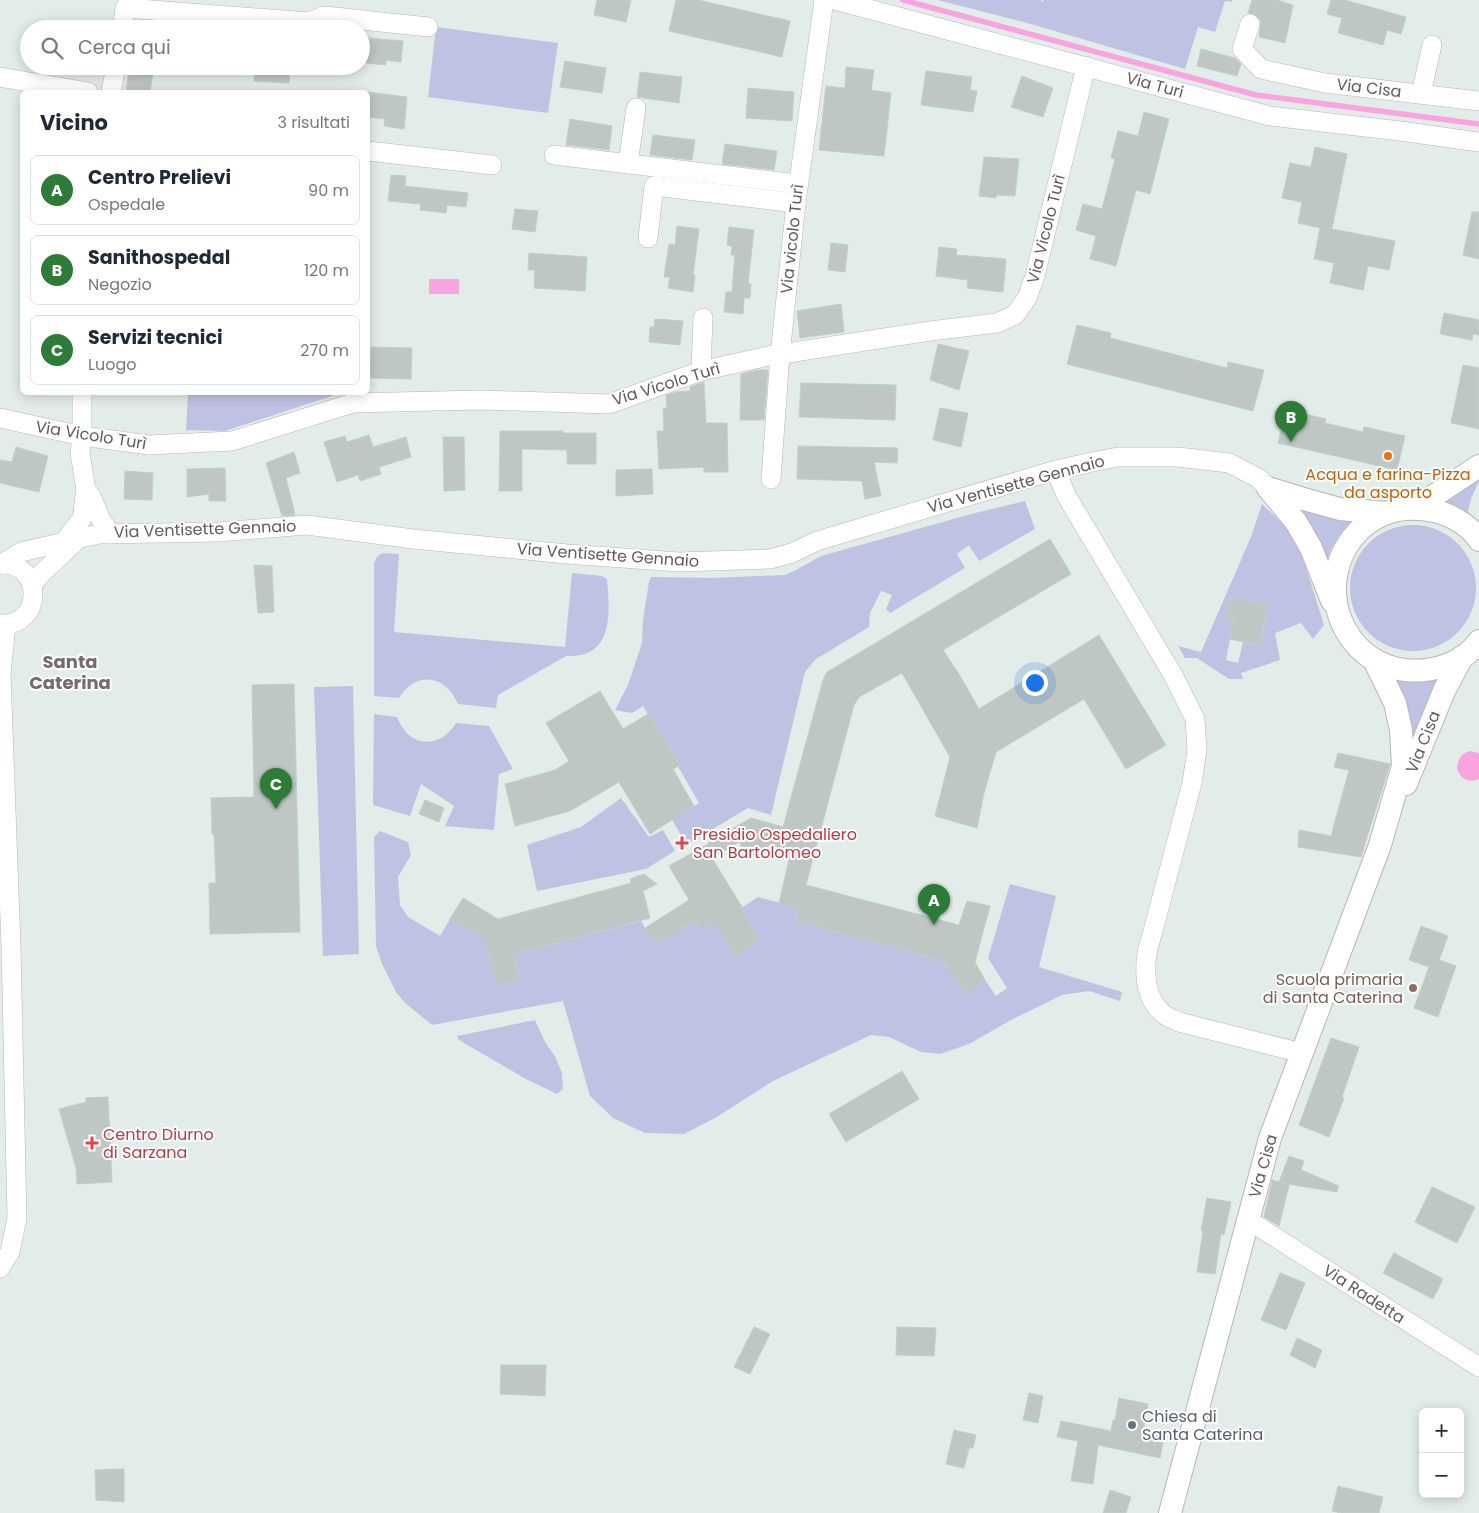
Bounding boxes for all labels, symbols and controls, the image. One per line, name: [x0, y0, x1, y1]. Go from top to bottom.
search box: [20, 20, 370, 75]
icon: search: [38, 34, 66, 62]
text: Cerca qui: [78, 34, 171, 61]
street label: Via Turi: [1124, 66, 1186, 104]
street label: Via Cisa: [1335, 73, 1403, 103]
text: Vicino: [40, 108, 108, 137]
text: 3 risultati: [277, 111, 350, 134]
text: Centro Prelievi: [88, 164, 231, 191]
street label: Via Vicolo Turì: [1021, 172, 1071, 286]
text: A: [51, 179, 63, 202]
text: 90 m: [308, 179, 349, 202]
street label: Via vicolo Turì: [775, 183, 809, 295]
text: Ospedale: [88, 193, 165, 216]
text: Sanithospedal: [88, 244, 230, 271]
text: B: [52, 259, 62, 282]
text: 120 m: [304, 259, 349, 282]
text: Negozio: [88, 273, 152, 296]
text: Servizi tecnici: [88, 324, 223, 351]
text: C: [51, 339, 63, 362]
text: 270 m: [300, 339, 349, 362]
text: Luogo: [88, 353, 136, 376]
street label: Via Vicolo Turì: [609, 357, 723, 411]
pin: B: [1275, 401, 1307, 442]
street label: Via Vicolo Turì: [34, 415, 148, 455]
street label: Via Ventisette Gennaio: [925, 449, 1107, 519]
marker: Acqua e farina-Pizza da asporto: [1382, 450, 1394, 462]
place label: Acqua e farina-Pizza da asporto: [1305, 463, 1471, 504]
street label: Via Ventisette Gennaio: [113, 514, 297, 544]
street label: Via Ventisette Gennaio: [516, 537, 700, 573]
district label: Santa Caterina: [29, 649, 111, 695]
your location: [1022, 670, 1048, 696]
street label: Via Cisa: [1400, 707, 1446, 777]
pin: C: [260, 768, 292, 809]
place label: Presidio Ospedaliero San Bartolomeo: [693, 823, 857, 864]
marker: Presidio Ospedaliero San Bartolomeo: [675, 836, 689, 850]
pin: A: [918, 884, 950, 925]
place label: Scuola primaria di Santa Caterina: [1263, 968, 1403, 1009]
marker: Scuola primaria di Santa Caterina: [1407, 982, 1419, 994]
place label: Centro Diurno di Sarzana: [103, 1123, 214, 1164]
street label: Via Cisa: [1243, 1131, 1283, 1201]
marker: Centro Diurno di Sarzana: [85, 1136, 99, 1150]
street label: Via Radetta: [1318, 1259, 1410, 1329]
place label: Chiesa di Santa Caterina: [1142, 1405, 1263, 1446]
map controls: [1419, 1408, 1464, 1498]
button: +: [1419, 1408, 1464, 1453]
marker: Chiesa di Santa Caterina: [1126, 1419, 1138, 1431]
button: −: [1419, 1453, 1464, 1498]

